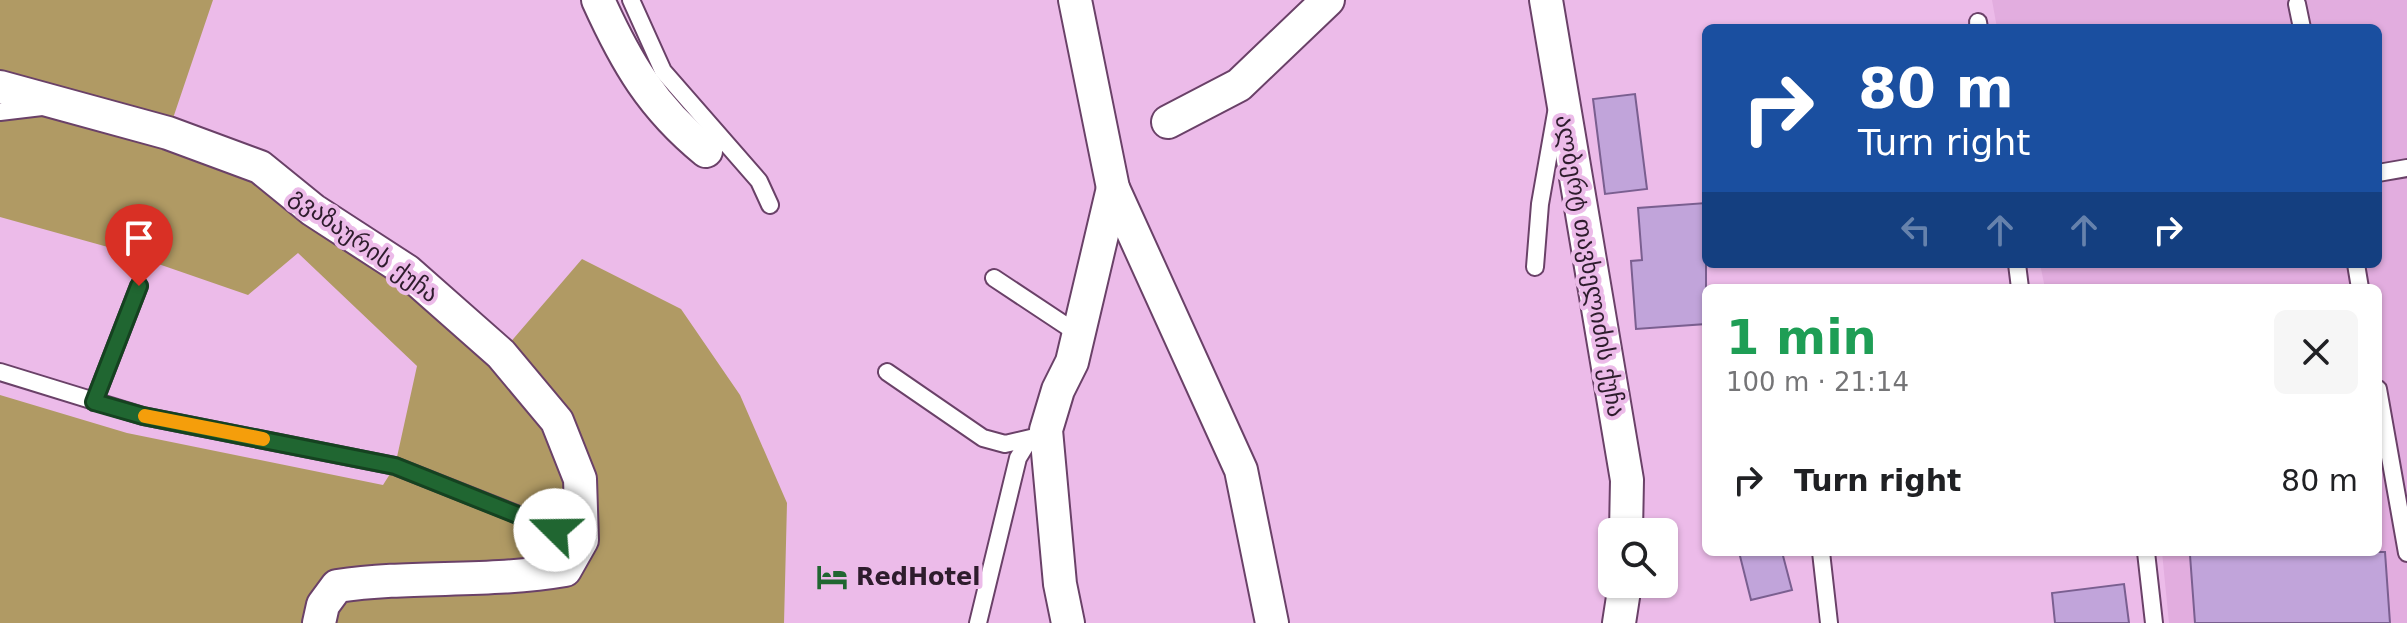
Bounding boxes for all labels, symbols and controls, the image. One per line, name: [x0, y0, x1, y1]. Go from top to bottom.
text: 80 m: [1858, 55, 2014, 120]
icon: right: [1726, 56, 1830, 160]
street label: ალბერტ თავხელიძის ქუჩა: [1550, 113, 1630, 419]
text: Turn right: [1858, 122, 2030, 163]
street label: გვაზაურის ქუჩა: [284, 182, 444, 308]
pin: [105, 204, 173, 286]
icon: left: [1894, 208, 1938, 252]
icon: ahead: [1978, 208, 2022, 252]
icon: ahead: [2062, 208, 2106, 252]
icon: right: [2146, 208, 2190, 252]
icon: arrive: [117, 216, 161, 260]
text: 1 min: [1726, 309, 1877, 365]
button: close: [2274, 310, 2358, 394]
text: 100 m · 21:14: [1726, 367, 1909, 397]
icon: right: [1726, 458, 1770, 502]
text: Turn right: [1794, 463, 1961, 498]
text: 80 m: [2281, 463, 2358, 498]
position arrow: [513, 488, 597, 572]
map controls: [1598, 518, 1678, 598]
button: search: [1598, 518, 1678, 598]
hotel icon: RedHotel: [815, 560, 849, 594]
place label: RedHotel: [856, 563, 981, 591]

